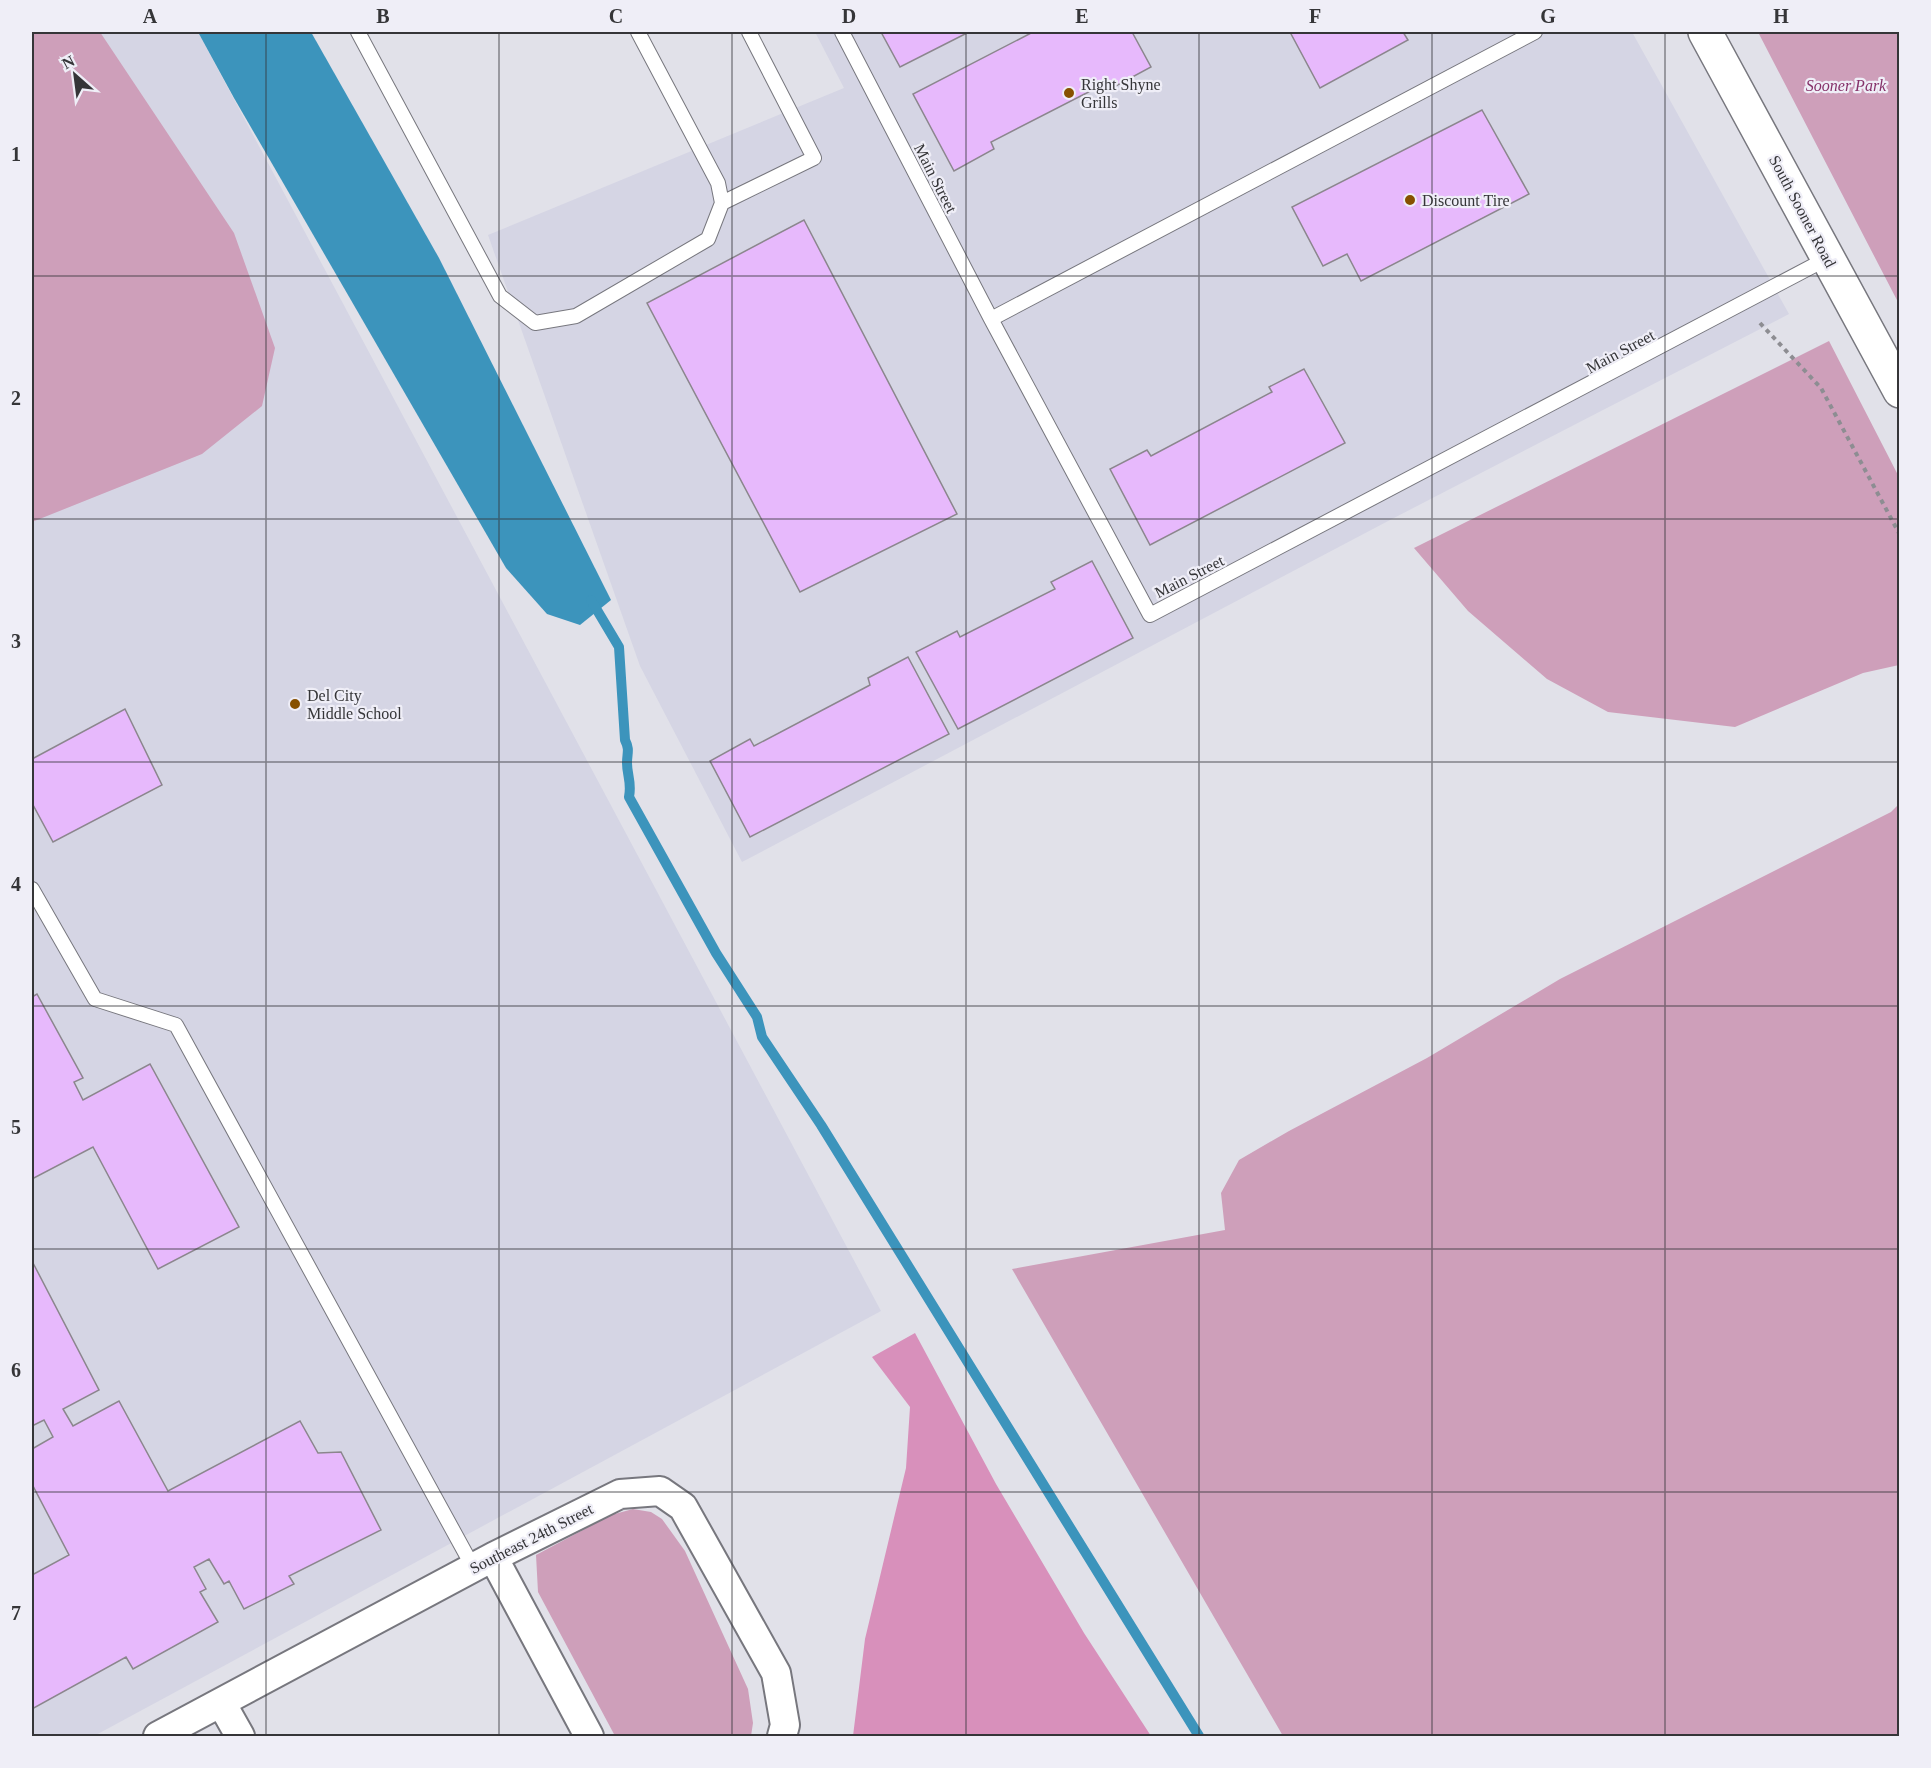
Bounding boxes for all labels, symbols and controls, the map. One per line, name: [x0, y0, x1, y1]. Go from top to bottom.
text: A: [143, 5, 158, 27]
text: B: [376, 5, 390, 27]
text: C: [609, 5, 623, 27]
text: D: [842, 5, 856, 27]
text: E: [1075, 5, 1089, 27]
text: F: [1309, 5, 1321, 27]
text: G: [1540, 5, 1556, 27]
text: H: [1773, 5, 1789, 27]
north arrow: [45, 45, 105, 105]
text: N: [59, 52, 78, 72]
place label: Right Shyne Grills: [1081, 76, 1161, 111]
park label: Sooner Park: [1806, 77, 1887, 94]
marker: Right Shyne Grills: [1062, 86, 1076, 100]
street label: Main Street: [911, 141, 960, 216]
text: 1: [11, 143, 21, 165]
street label: South Sooner Road: [1766, 152, 1839, 270]
place label: Discount Tire: [1422, 192, 1510, 209]
marker: Discount Tire: [1403, 193, 1417, 207]
street label: Main Street: [1583, 326, 1658, 377]
text: 2: [11, 387, 21, 409]
street label: Main Street: [1152, 552, 1227, 601]
text: 3: [11, 630, 21, 652]
place label: Del City Middle School: [307, 687, 402, 722]
marker: Del City Middle School: [288, 697, 302, 711]
text: 4: [11, 873, 21, 895]
text: 5: [11, 1116, 21, 1138]
text: 6: [11, 1359, 21, 1381]
street label: Southeast 24th Street: [467, 1500, 596, 1577]
text: 7: [11, 1602, 21, 1624]

